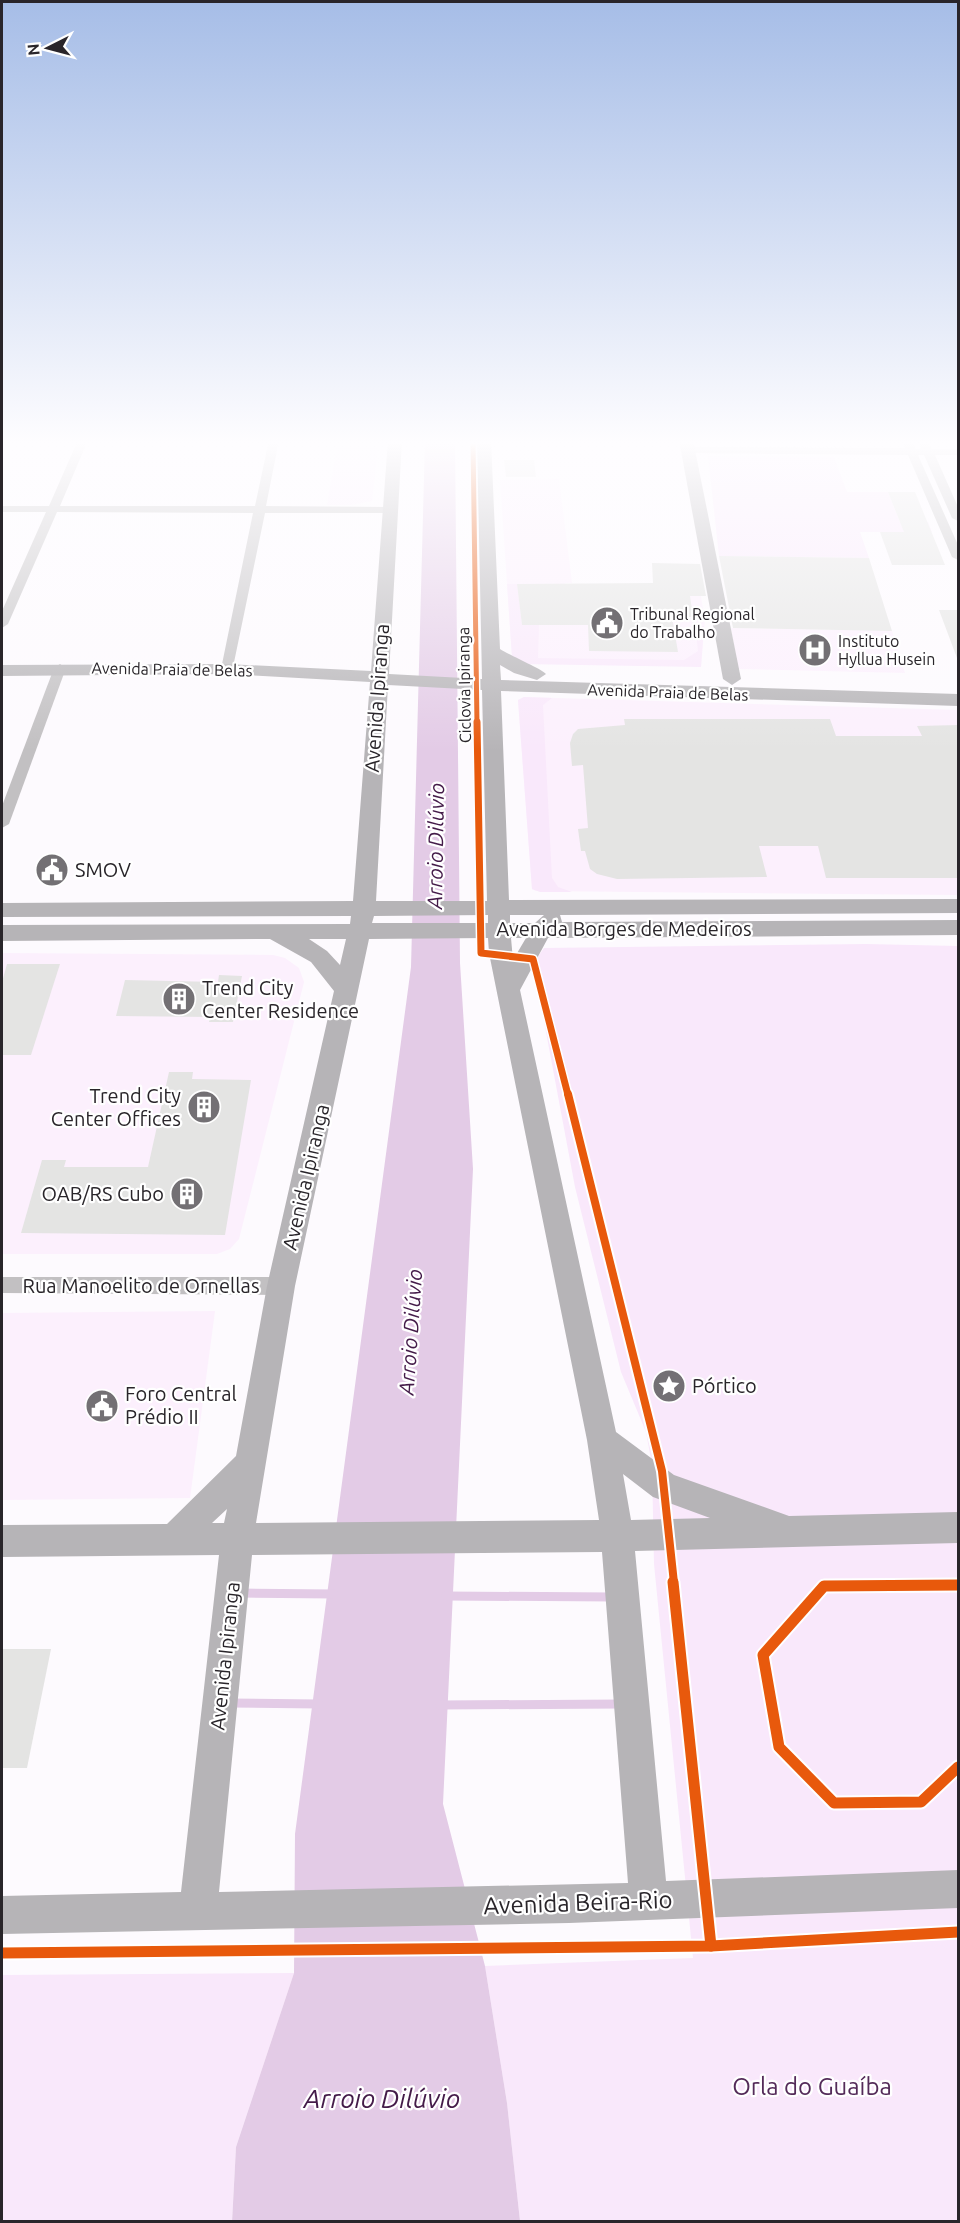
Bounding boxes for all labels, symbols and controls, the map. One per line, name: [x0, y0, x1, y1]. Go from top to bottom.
north arrow: [18, 18, 78, 78]
text: N: [24, 43, 43, 56]
public building icon: Tribunal Regional do Trabalho: [589, 605, 625, 641]
place label: Tribunal Regional do Trabalho: [630, 605, 755, 641]
street label: Avenida Ipiranga: [360, 623, 393, 773]
street label: Ciclovia Ipiranga: [454, 627, 474, 743]
hospital icon: Instituto Hyllua Husein: [797, 632, 833, 668]
place label: Instituto Hyllua Husein: [838, 632, 935, 668]
street label: Avenida Praia de Belas: [91, 659, 253, 679]
street label: Avenida Praia de Belas: [587, 680, 749, 704]
water label: Arroio Dilúvio: [422, 783, 448, 910]
public building icon: SMOV: [34, 852, 70, 888]
place label: SMOV: [75, 858, 131, 881]
street label: Avenida Borges de Medeiros: [496, 917, 752, 940]
place label: Trend City Center Residence: [202, 976, 359, 1022]
building icon: Trend City Center Residence: [161, 981, 197, 1017]
place label: Trend City Center Offices: [51, 1084, 181, 1130]
building icon: Trend City Center Offices: [186, 1089, 222, 1125]
street label: Avenida Ipiranga: [278, 1102, 333, 1252]
building icon: OAB/RS Cubo: [169, 1176, 205, 1212]
place label: OAB/RS Cubo: [41, 1182, 164, 1205]
water label: Arroio Dilúvio: [394, 1268, 426, 1397]
street label: Rua Manoelito de Ornellas: [22, 1274, 260, 1297]
place icon: Pórtico: [651, 1368, 687, 1404]
place label: Pórtico: [692, 1374, 757, 1397]
place label: Foro Central Prédio II: [125, 1382, 237, 1428]
public building icon: Foro Central Prédio II: [84, 1388, 120, 1424]
street label: Avenida Ipiranga: [205, 1581, 244, 1731]
street label: Avenida Beira-Rio: [483, 1886, 673, 1919]
park label: Orla do Guaíba: [732, 2073, 892, 2100]
water label: Arroio Dilúvio: [302, 2084, 460, 2113]

